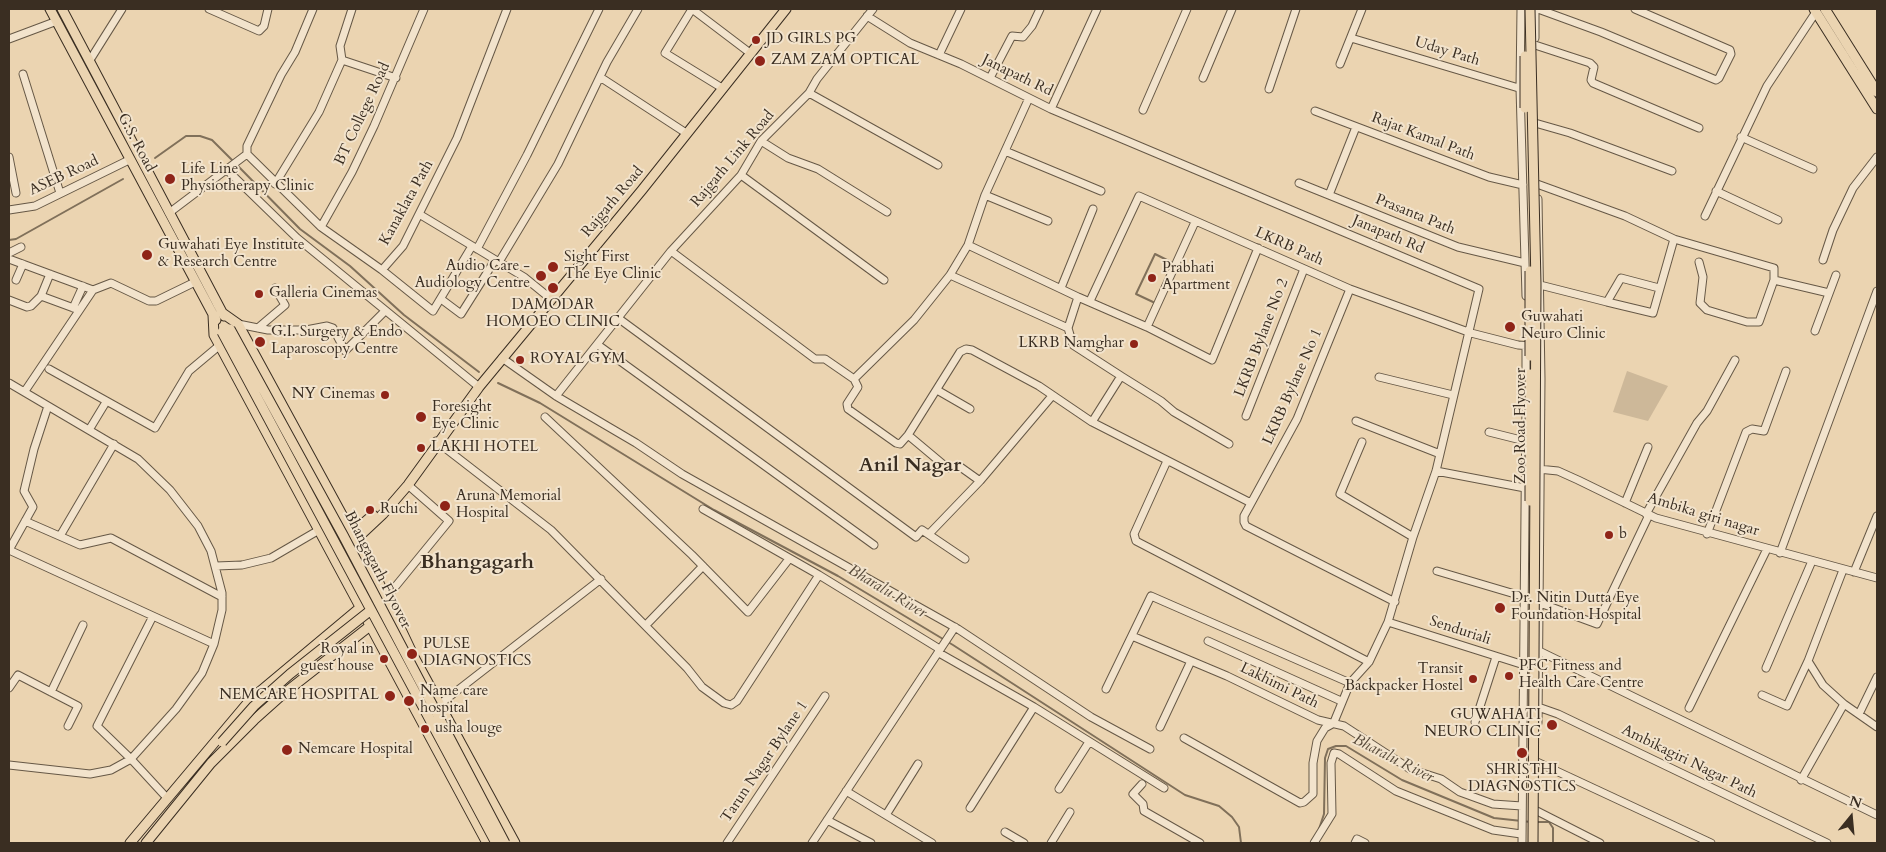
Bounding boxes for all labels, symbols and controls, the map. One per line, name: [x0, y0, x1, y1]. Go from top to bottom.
place label: JD GIRLS PG: [766, 31, 856, 49]
marker: JD GIRLS PG: [750, 34, 762, 46]
street label: Uday Path: [1412, 34, 1482, 70]
street label: Janapath Rd: [979, 51, 1055, 101]
place label: ZAM ZAM OPTICAL: [771, 52, 919, 70]
marker: ZAM ZAM OPTICAL: [753, 54, 767, 68]
street label: BT College Road: [331, 60, 395, 168]
street label: Rajgarh Link Road: [687, 107, 779, 211]
street label: Rajat Kamal Path: [1369, 109, 1477, 165]
street label: G.S. Road: [113, 111, 159, 175]
street label: ASEB Road: [26, 152, 102, 200]
street label: Kanaklata Path: [376, 157, 438, 249]
place label: Life Line Physiotherapy Clinic: [181, 161, 314, 196]
street label: Rajgarh Road: [578, 163, 648, 241]
marker: Life Line Physiotherapy Clinic: [163, 172, 177, 186]
street label: Prasanta Path: [1372, 191, 1458, 239]
street label: Janapath Rd: [1349, 212, 1427, 258]
street label: LKRB Path: [1252, 224, 1326, 270]
place label: Guwahati Eye Institute & Research Centre: [158, 237, 304, 272]
marker: Guwahati Eye Institute & Research Centre: [140, 248, 154, 262]
place label: Sight First The Eye Clinic: [564, 249, 661, 284]
place label: Audio Care - Audiology Centre: [415, 258, 530, 293]
marker: Sight First The Eye Clinic: [546, 260, 560, 274]
place label: Prabhati Apartment: [1162, 260, 1230, 295]
marker: Audio Care - Audiology Centre: [534, 269, 548, 283]
marker: Prabhati Apartment: [1146, 272, 1158, 284]
street label: LKRB Bylane No 2: [1231, 276, 1293, 400]
marker: DAMODAR HOMOEO CLINIC: [546, 281, 560, 295]
place label: Galleria Cinemas: [269, 285, 377, 303]
marker: Galleria Cinemas: [253, 288, 265, 300]
place label: DAMODAR HOMOEO CLINIC: [486, 297, 620, 332]
place label: Guwahati Neuro Clinic: [1521, 309, 1606, 344]
marker: Guwahati Neuro Clinic: [1503, 320, 1517, 334]
place label: G.I. Surgery & Endo Laparoscopy Centre: [271, 324, 403, 359]
street label: LKRB Bylane No 1: [1259, 326, 1327, 448]
marker: G.I. Surgery & Endo Laparoscopy Centre: [253, 335, 267, 349]
place label: LKRB Namghar: [1019, 335, 1124, 353]
marker: LKRB Namghar: [1128, 338, 1140, 350]
place label: ROYAL GYM: [530, 351, 626, 369]
marker: ROYAL GYM: [514, 354, 526, 366]
street label: Zoo Road Flyover: [1513, 368, 1531, 484]
place label: NY Cinemas: [292, 386, 375, 404]
marker: NY Cinemas: [379, 389, 391, 401]
place label: Foresight Eye Clinic: [432, 399, 499, 434]
marker: Foresight Eye Clinic: [414, 410, 428, 424]
place label: LAKHI HOTEL: [431, 439, 538, 457]
marker: LAKHI HOTEL: [415, 442, 427, 454]
district label: Anil Nagar: [859, 454, 961, 478]
place label: Aruna Memorial Hospital: [456, 488, 561, 523]
street label: Ambika giri nagar: [1645, 489, 1761, 541]
marker: Aruna Memorial Hospital: [438, 499, 452, 513]
place label: Ruchi: [380, 501, 418, 519]
marker: Ruchi: [364, 504, 376, 516]
street label: Bhangagarh Flyover: [340, 508, 414, 632]
place label: b: [1619, 526, 1627, 544]
marker: b: [1603, 529, 1615, 541]
district label: Bhangagarh: [420, 551, 534, 575]
water label: Bharalu River: [844, 561, 930, 623]
place label: Dr. Nitin Dutta Eye Foundation Hospital: [1511, 590, 1641, 625]
marker: Dr. Nitin Dutta Eye Foundation Hospital: [1493, 601, 1507, 615]
street label: Senduriali: [1427, 613, 1493, 649]
place label: PULSE DIAGNOSTICS: [423, 636, 531, 671]
place label: Royal in guest house: [300, 641, 374, 676]
marker: PULSE DIAGNOSTICS: [405, 647, 419, 661]
marker: Royal in guest house: [378, 653, 390, 665]
place label: PFC Fitness and Health Care Centre: [1519, 658, 1644, 693]
street label: Lakhimi Path: [1237, 659, 1321, 713]
place label: Transit Backpacker Hostel: [1345, 661, 1463, 696]
marker: PFC Fitness and Health Care Centre: [1503, 670, 1515, 682]
marker: Transit Backpacker Hostel: [1467, 673, 1479, 685]
place label: Name care hospital: [420, 683, 488, 718]
place label: NEMCARE HOSPITAL: [219, 687, 379, 705]
marker: NEMCARE HOSPITAL: [383, 689, 397, 703]
marker: Name care hospital: [402, 694, 416, 708]
street label: Tarun Nagar Bylane 1: [718, 698, 812, 826]
place label: GUWAHATI NEURO CLINIC: [1424, 707, 1541, 742]
marker: GUWAHATI NEURO CLINIC: [1545, 718, 1559, 732]
place label: usha louge: [435, 720, 502, 738]
street label: Ambikagiri Nagar Path: [1618, 721, 1760, 803]
marker: usha louge: [419, 723, 431, 735]
water label: Bharalu River: [1349, 730, 1437, 788]
place label: Nemcare Hospital: [298, 741, 413, 759]
marker: Nemcare Hospital: [280, 743, 294, 757]
marker: SHRISTHI DIAGNOSTICS: [1515, 746, 1529, 760]
place label: SHRISTHI DIAGNOSTICS: [1468, 762, 1576, 797]
text: N: [1847, 791, 1864, 813]
north arrow: [1826, 792, 1876, 842]

